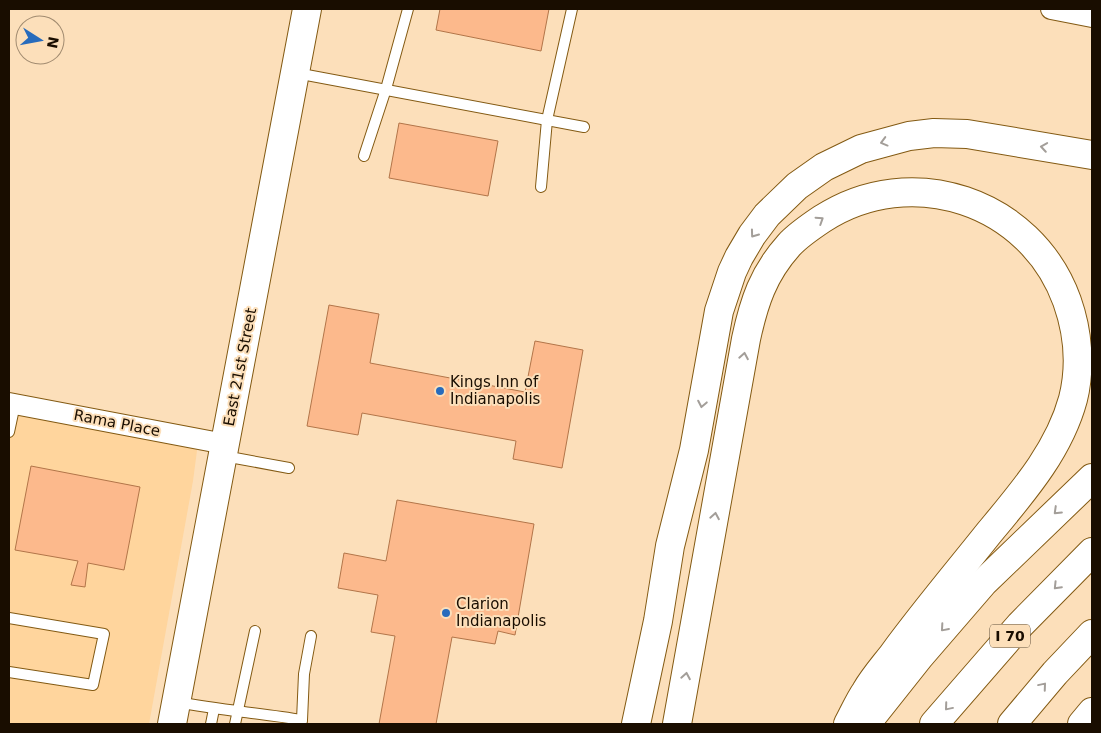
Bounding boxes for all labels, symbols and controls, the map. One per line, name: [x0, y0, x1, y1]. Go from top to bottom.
north arrow: [15, 15, 65, 65]
text: N: [44, 35, 62, 50]
one-way arrow: [879, 136, 888, 147]
one-way arrow: [1040, 142, 1048, 153]
one-way arrow: [814, 216, 823, 226]
one-way arrow: [751, 228, 760, 238]
street label: East 21st Street: [220, 306, 260, 428]
one-way arrow: [738, 352, 748, 361]
place label: Kings Inn of Indianapolis: [450, 373, 541, 408]
marker: Kings Inn of Indianapolis: [434, 385, 446, 397]
one-way arrow: [698, 399, 708, 408]
street label: Rama Place: [72, 406, 162, 440]
one-way arrow: [1053, 505, 1062, 514]
one-way arrow: [710, 512, 720, 521]
one-way arrow: [1054, 581, 1063, 590]
place label: Clarion Indianapolis: [456, 595, 547, 630]
marker: Clarion Indianapolis: [440, 607, 452, 619]
one-way arrow: [940, 622, 949, 631]
road number: I 70: [990, 624, 1030, 648]
one-way arrow: [681, 672, 691, 681]
one-way arrow: [1037, 683, 1046, 692]
one-way arrow: [945, 701, 954, 710]

